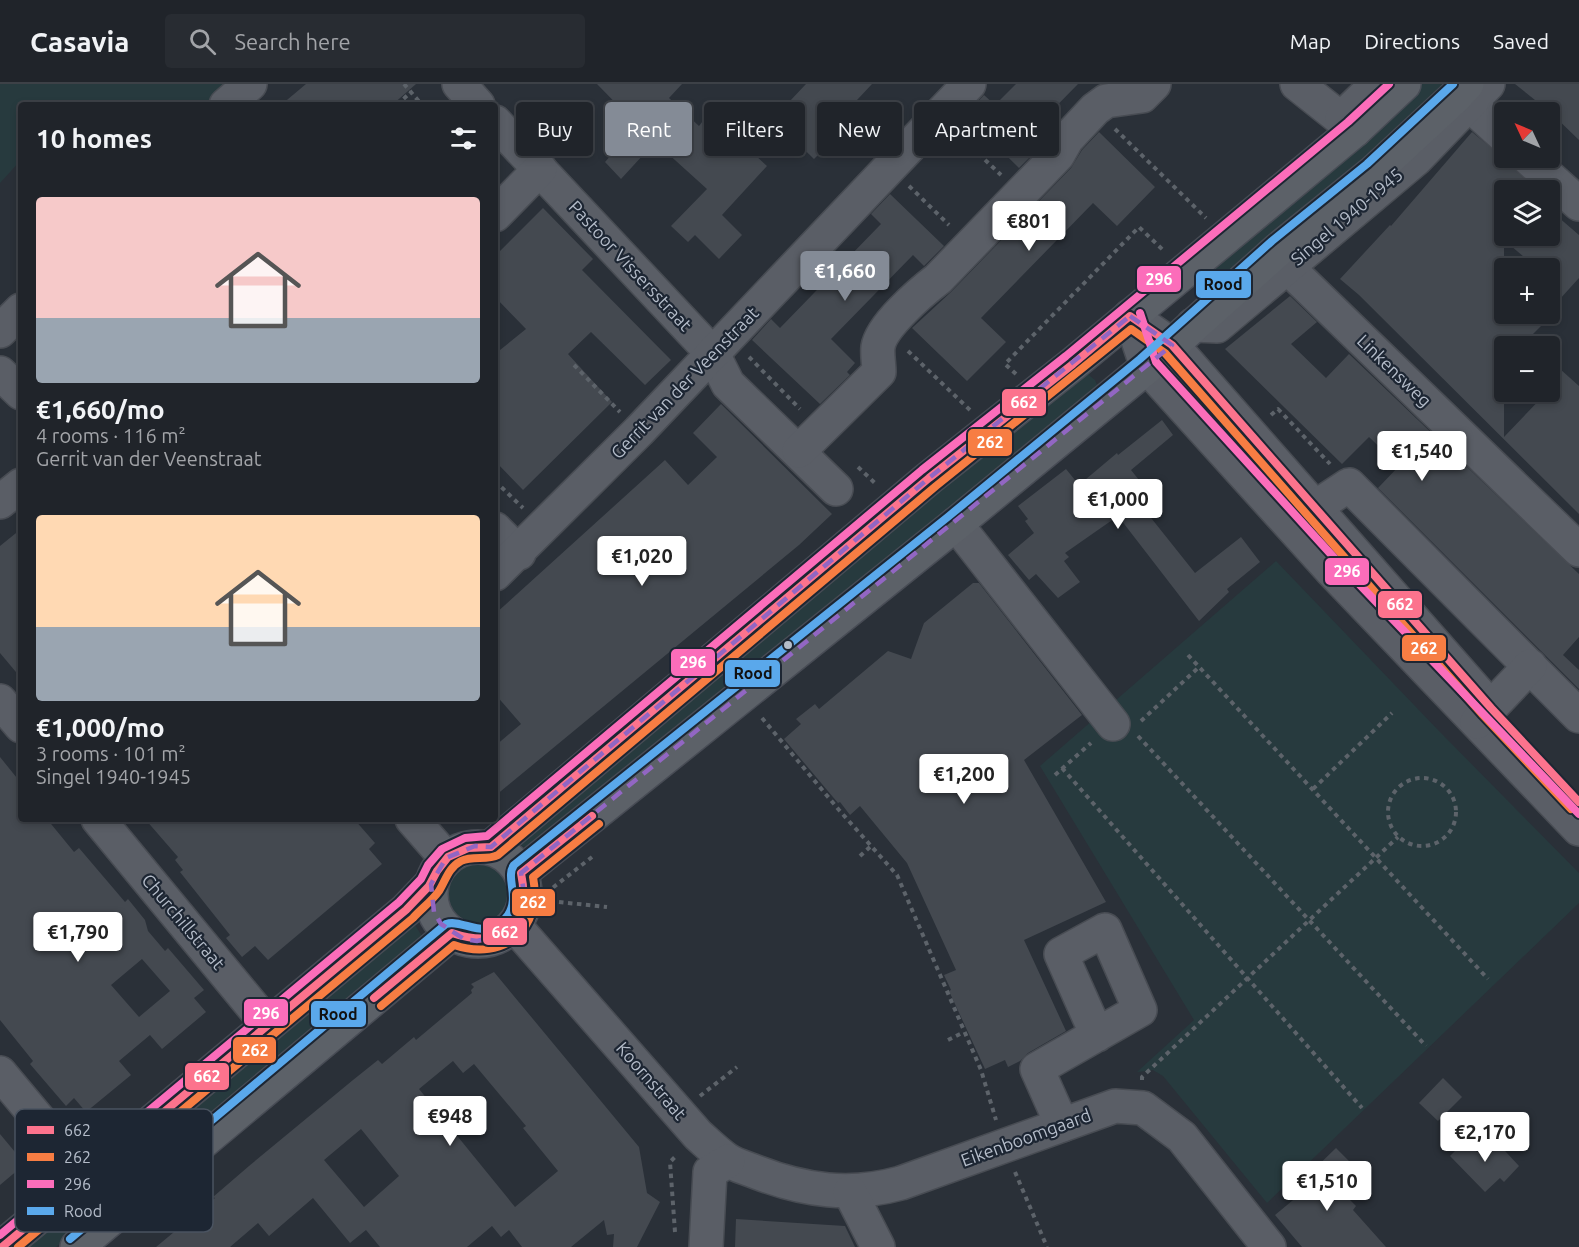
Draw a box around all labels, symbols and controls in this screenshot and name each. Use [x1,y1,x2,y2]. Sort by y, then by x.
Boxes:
search box [165,14,585,68]
icon: search [186,25,219,58]
text: Casavia [30,26,129,57]
text: Search here [234,29,351,54]
text: Map [1290,29,1331,53]
text: Directions [1364,29,1460,53]
text: Saved [1493,29,1549,53]
chip: Buy [516,102,593,156]
chip: Rent [605,102,692,156]
chip: Filters [704,102,805,156]
chip: New [817,102,902,156]
chip: Apartment [914,102,1059,156]
north arrow [1494,102,1560,168]
map controls [1494,102,1560,402]
icon: filters [447,122,480,155]
text: 10 homes [36,124,152,153]
street label: Singel 1940-1945 [1286,164,1406,269]
button: layers [1494,180,1560,246]
street label: Pastoor Vissersstraat [565,196,696,335]
pin: €801 [993,201,1065,252]
text: €801 [1006,209,1052,232]
icon: home [204,236,312,344]
pin: €1,660 [796,251,894,302]
button: + [1494,258,1560,324]
text: €1,660 [814,259,876,282]
line badge: 296 [1136,265,1182,293]
text: 296 [1145,270,1173,288]
line badge: Rood [1195,270,1252,299]
text: Rood [1203,275,1243,293]
street label: Gerrit van der Veenstraat [607,302,762,462]
street label: Linkensweg [1354,330,1436,410]
button: − [1494,336,1560,402]
line badge: 662 [1001,388,1047,417]
text: 662 [1010,393,1038,411]
text: €1,660/mo [36,395,165,424]
text: 4 rooms · 116 m² [36,424,186,447]
line badge: 262 [967,428,1013,457]
pin: €1,540 [1373,431,1471,482]
text: 262 [976,433,1004,451]
text: €1,540 [1391,439,1453,462]
text: Gerrit van der Veenstraat [36,447,262,470]
pin: €1,000 [1069,479,1167,530]
text: €1,000 [1087,487,1149,510]
pin: €1,020 [593,536,691,587]
text: €1,020 [611,544,673,567]
icon: home [204,554,312,662]
line badge: 296 [1324,557,1370,586]
text: 296 [1333,562,1361,580]
line badge: 662 [1377,590,1423,619]
text: 662 [1386,595,1414,613]
line badge: 262 [1401,634,1447,662]
unlabelled marker [782,639,794,651]
text: 262 [1410,639,1438,657]
line badge: 296 [670,648,716,677]
text: 296 [679,653,707,671]
line badge: Rood [724,659,781,688]
text: Rood [733,664,773,682]
text: €1,000/mo [36,713,165,742]
text: 3 rooms · 101 m² [36,742,186,765]
pin: €1,200 [915,754,1013,805]
text: €1,200 [933,762,995,785]
text: Singel 1940-1945 [36,765,191,788]
street label: Churchillstraat [138,870,229,973]
line badge: 262 [511,888,556,917]
text: 262 [519,893,547,911]
pin: €1,790 [29,912,127,963]
line badge: 662 [482,917,528,946]
text: €1,790 [47,920,109,943]
text: 662 [491,923,519,941]
line badge: 296 [243,998,289,1027]
line badge: Rood [310,1000,367,1028]
text: 296 [252,1004,280,1022]
text: Rood [318,1005,358,1023]
line badge: 262 [232,1036,277,1064]
street label: Koornstraat [613,1037,691,1123]
text: 262 [241,1041,269,1059]
line badge: 662 [184,1062,230,1091]
text: 662 [193,1067,221,1085]
pin: €948 [414,1096,486,1147]
text: €948 [427,1104,473,1127]
street label: Eikenboomgaard [958,1104,1093,1170]
legend [15,1109,213,1232]
pin: €2,170 [1436,1112,1534,1163]
text: €2,170 [1454,1120,1516,1143]
text: 662 [64,1121,91,1139]
text: 262 [64,1148,91,1166]
pin: €1,510 [1278,1161,1376,1212]
text: €1,510 [1296,1169,1358,1192]
text: 296 [64,1175,91,1193]
text: Rood [64,1202,102,1220]

